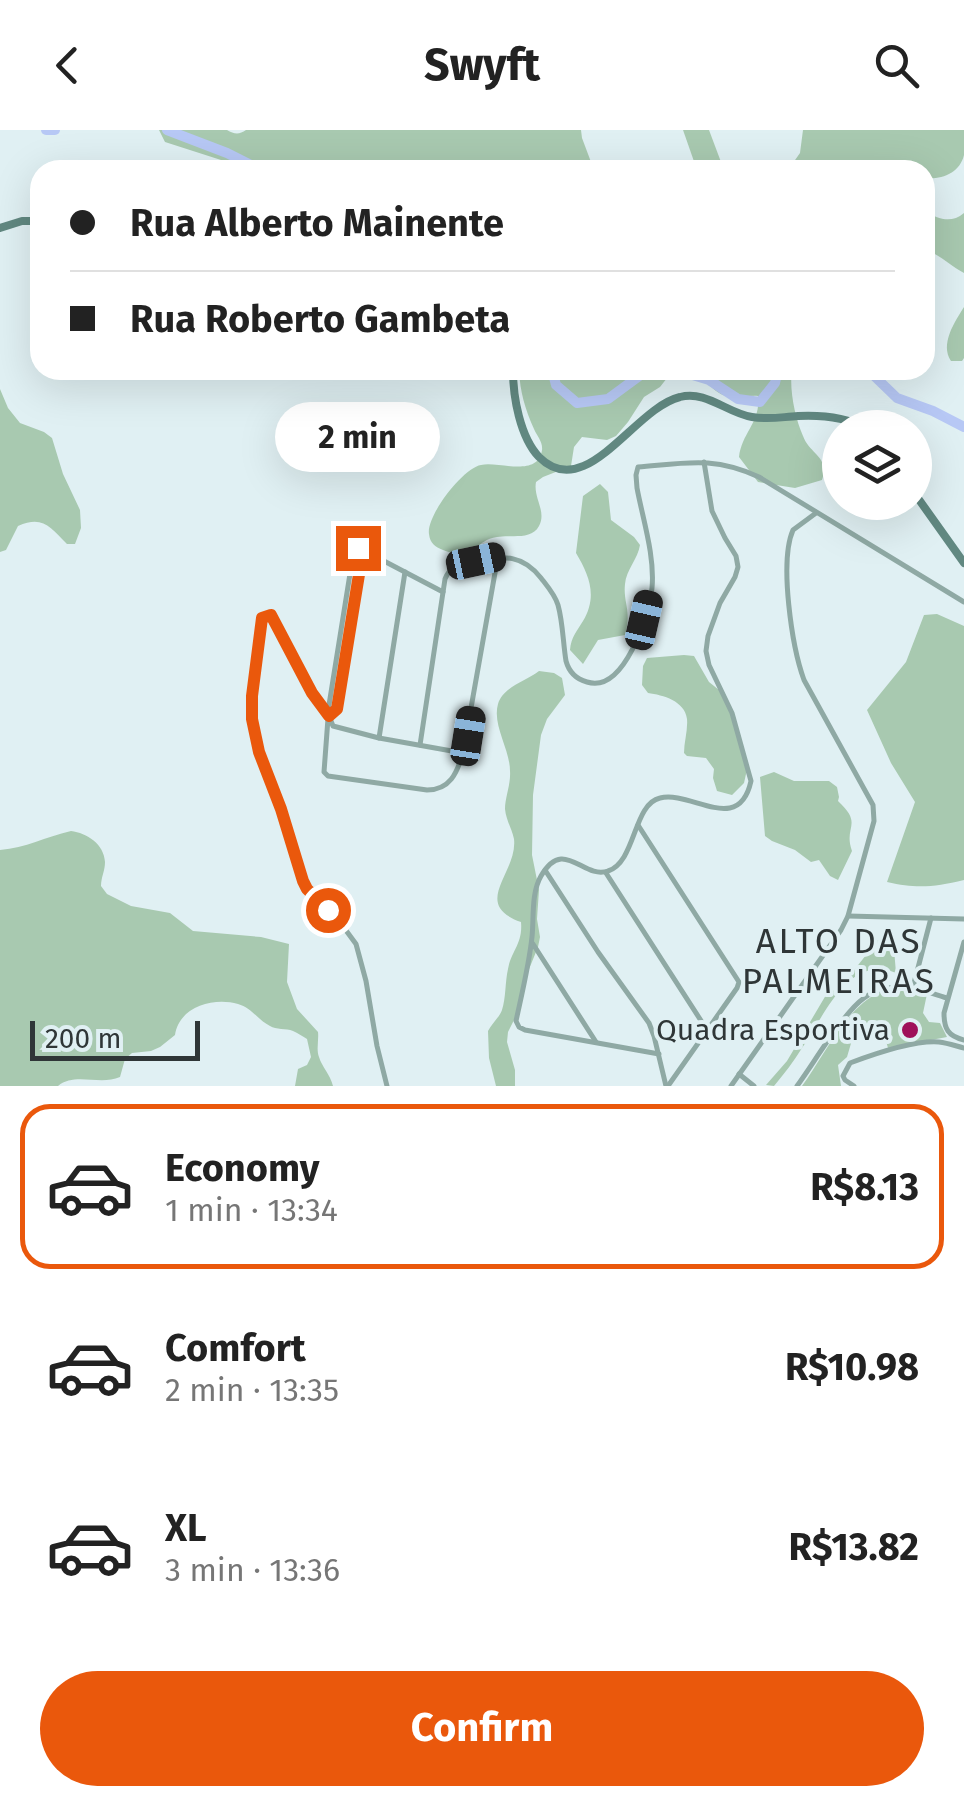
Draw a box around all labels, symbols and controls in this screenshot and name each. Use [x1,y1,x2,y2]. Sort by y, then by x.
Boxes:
icon: back [40,38,95,93]
text: Swyft [424,38,540,92]
icon: search [869,38,924,93]
text: Rua Alberto Mainente [130,200,504,246]
text: Rua Roberto Gambeta [130,296,510,342]
callout: 2 min [276,403,440,473]
map controls [822,410,932,520]
button: layers [822,410,932,520]
text: 2 min [318,418,397,456]
route end [336,526,381,571]
car [444,540,508,582]
car [623,587,665,653]
car [448,704,488,768]
route start [306,888,351,933]
district label: ALTO DAS PALMEIRAS [742,920,936,1002]
place label: Quadra Esportiva [656,1012,890,1048]
scale bar [30,1016,200,1060]
marker: Quadra Esportiva [899,1019,921,1041]
text: 200 m [45,1022,122,1055]
icon: car [45,1142,135,1232]
text: Economy [165,1145,320,1191]
text: R$8.13 [810,1164,919,1210]
text: 1 min · 13:34 [165,1191,338,1229]
icon: car [45,1322,135,1412]
text: Comfort [165,1325,306,1371]
text: R$10.98 [785,1344,919,1390]
text: 2 min · 13:35 [165,1371,339,1409]
icon: car [45,1502,135,1592]
text: XL [165,1505,207,1551]
text: R$13.82 [789,1524,919,1570]
text: 3 min · 13:36 [165,1551,340,1589]
button: Confirm [40,1671,924,1786]

